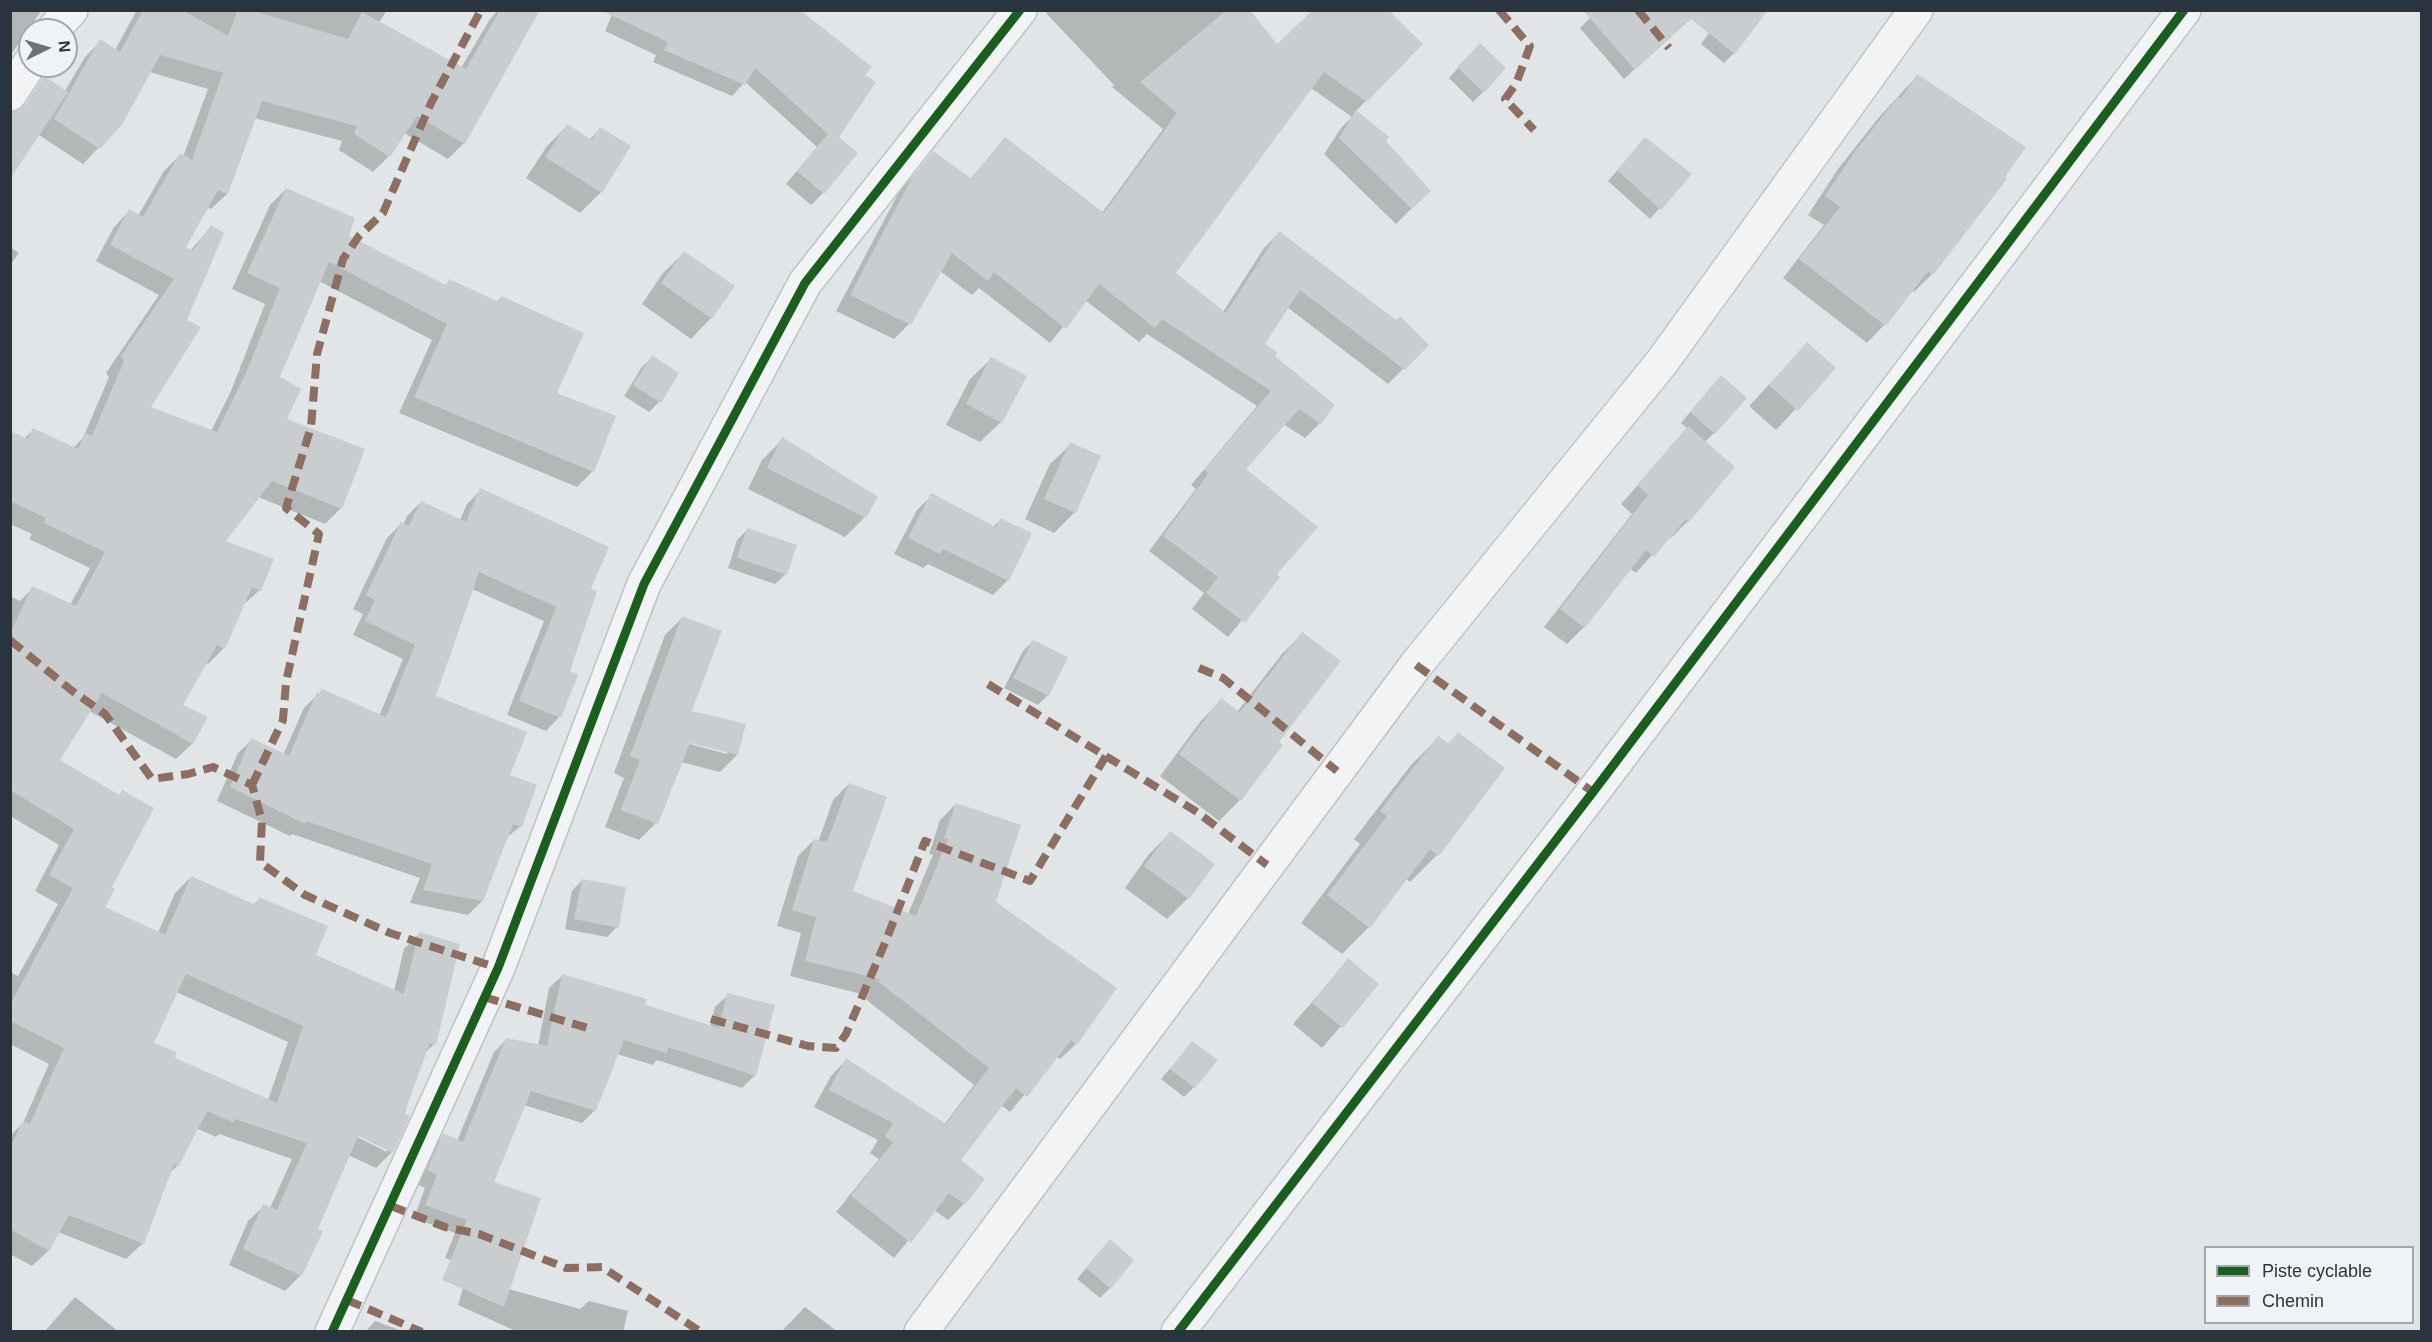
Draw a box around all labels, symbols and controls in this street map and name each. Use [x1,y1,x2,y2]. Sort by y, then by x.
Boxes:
north arrow [18,18,78,78]
text: N [55,40,73,53]
legend [2204,1246,2414,1324]
text: Piste cyclable [2262,1261,2372,1281]
text: Chemin [2262,1291,2324,1311]

